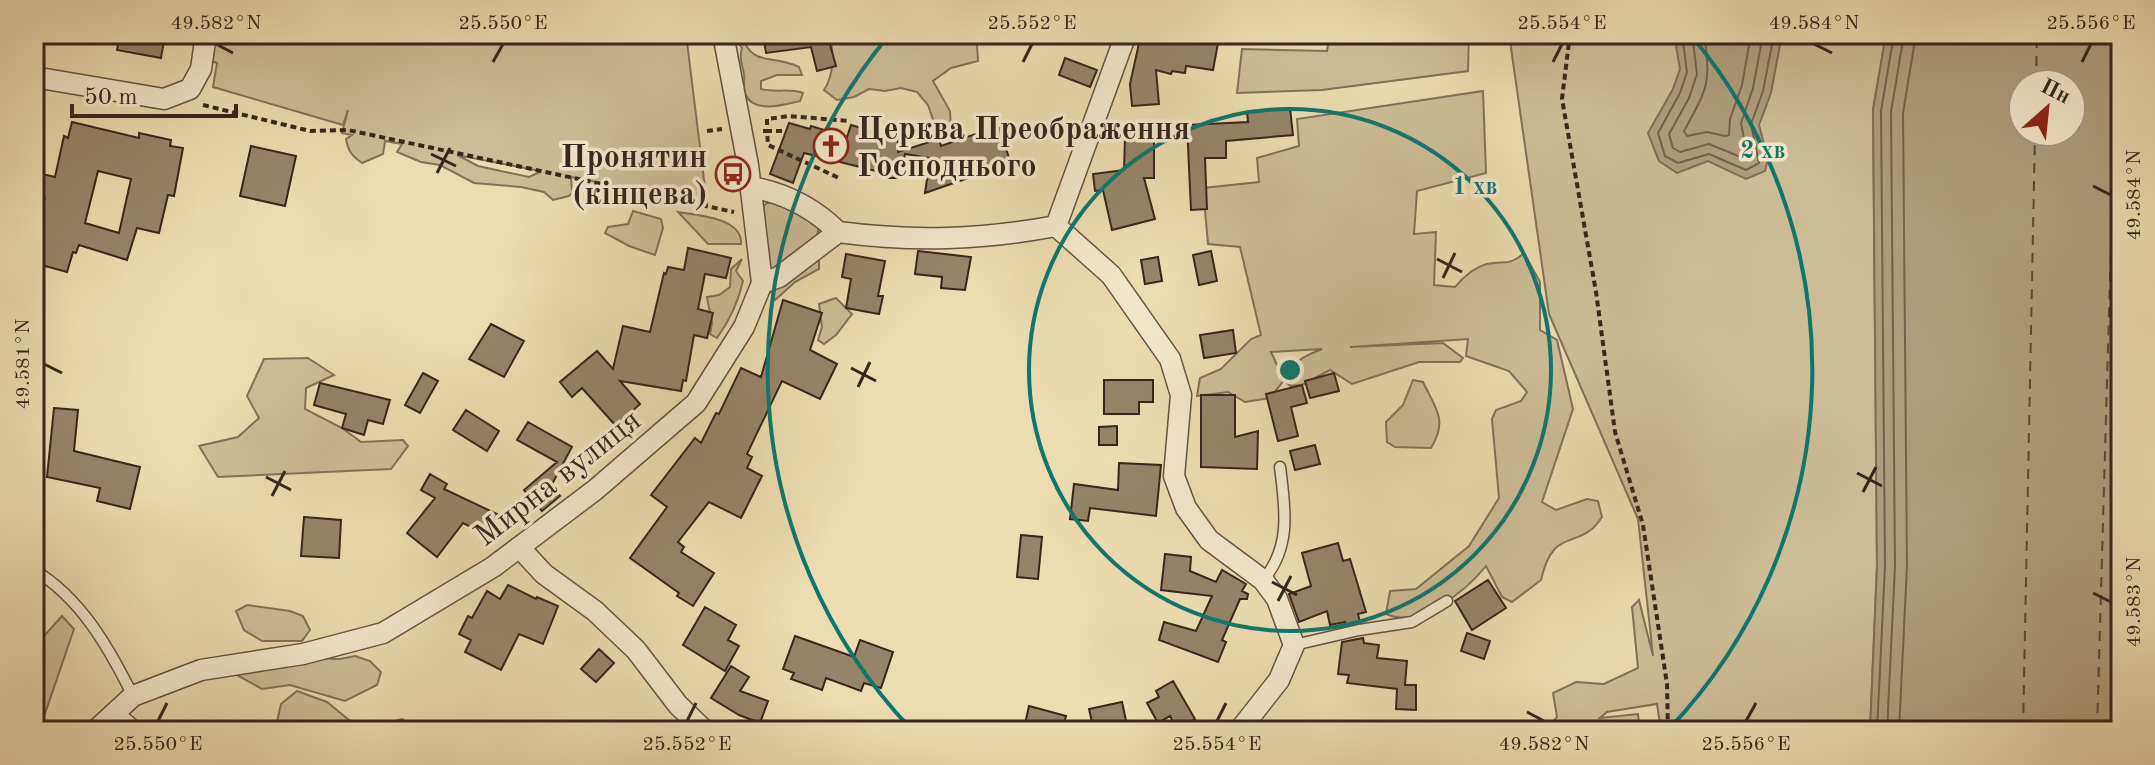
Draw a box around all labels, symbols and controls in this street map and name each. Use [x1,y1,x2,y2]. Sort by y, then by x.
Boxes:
text: 49.582°N [171,14,261,34]
text: 25.550°E [459,14,548,34]
text: 25.552°E [988,14,1077,34]
text: 25.554°E [1518,14,1607,34]
text: 49.584°N [1769,14,1859,34]
text: 25.556°E [2047,14,2136,34]
scale bar [72,68,236,118]
north arrow [2007,68,2087,148]
text: Пн [2037,75,2074,109]
text: 50 m [84,86,138,110]
place label: Церква Преображення Господнього [857,115,1190,184]
church icon: Церква Преображення Господнього [812,127,850,165]
text: 2 хв [1740,140,1786,164]
place label: Пронятин (кінцева) [560,143,707,212]
text: 49.584°N [2125,150,2145,240]
bus stop icon: Пронятин (кінцева) [714,155,752,193]
text: 1 хв [1452,176,1498,200]
text: 49.581°N [14,319,34,409]
centre of rings [1276,356,1304,384]
street label: Мирна вулиця [470,405,648,554]
text: 49.583°N [2125,557,2145,647]
text: 25.550°E [114,735,203,755]
text: 25.552°E [643,735,732,755]
text: 25.554°E [1173,735,1262,755]
text: 49.582°N [1499,735,1589,755]
text: 25.556°E [1702,735,1791,755]

